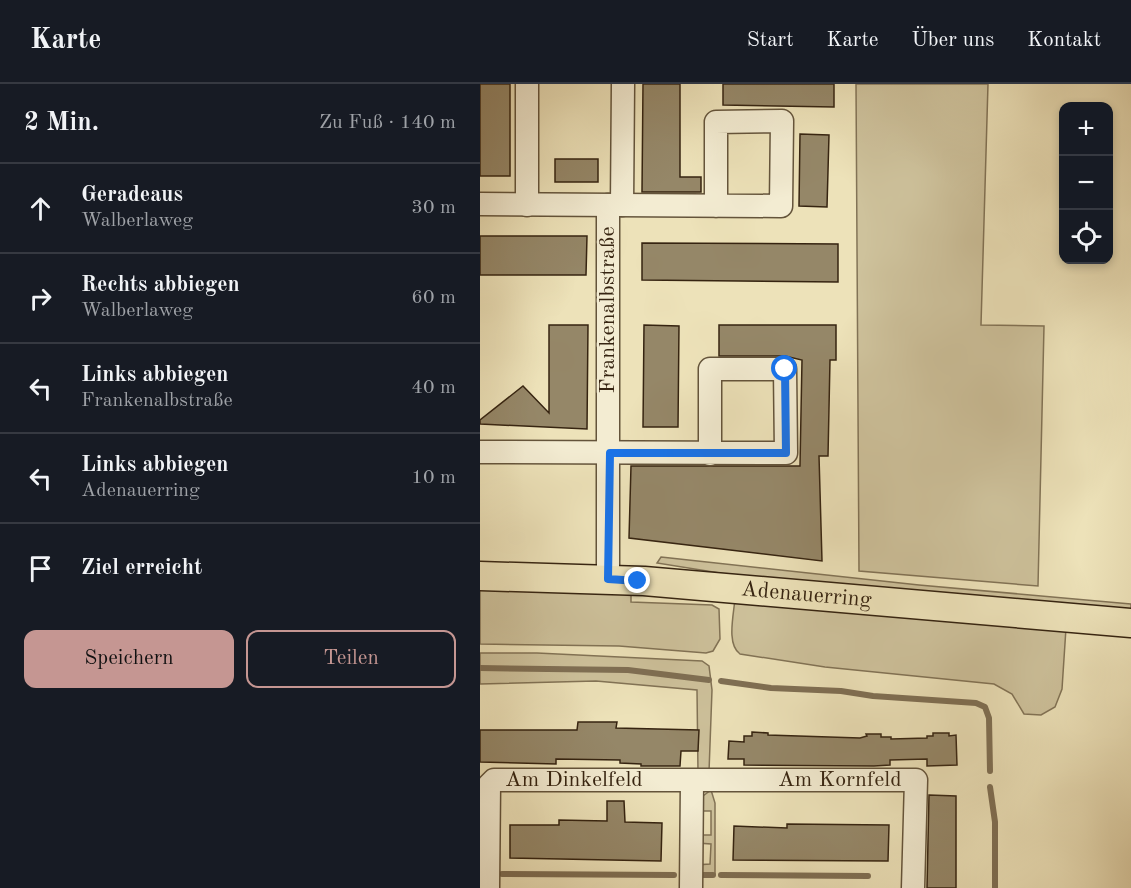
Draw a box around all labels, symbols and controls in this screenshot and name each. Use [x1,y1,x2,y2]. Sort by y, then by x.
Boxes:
text: Karte [30,27,101,55]
text: Start [747,30,794,51]
text: Karte [827,30,878,51]
text: Über uns [911,30,994,51]
text: Kontakt [1027,30,1101,51]
map controls [1059,102,1113,264]
button: + [1059,102,1113,156]
text: 2 Min. [24,110,99,136]
text: Zu Fuß · 140 m [319,113,456,133]
button: − [1059,156,1113,210]
text: Geradeaus [81,184,183,206]
icon: ahead [24,192,57,225]
text: 30 m [411,198,456,218]
button: locate [1059,210,1113,264]
text: Walberlaweg [81,211,193,231]
street label: Frankenalbstraße [597,227,619,393]
text: Rechts abbiegen [81,274,240,296]
icon: right [24,282,57,315]
text: 60 m [411,288,456,308]
text: Walberlaweg [81,301,193,321]
route start [771,355,797,381]
text: Links abbiegen [81,364,229,386]
icon: left [24,372,57,405]
text: 40 m [411,378,456,398]
text: Frankenalbstraße [81,391,233,411]
text: Links abbiegen [81,454,229,476]
icon: left [24,462,57,495]
text: 10 m [411,468,456,488]
text: Adenauerring [81,481,200,501]
icon: arrive [24,552,57,585]
text: Ziel erreicht [81,557,202,579]
route end [624,567,650,593]
street label: Adenauerring [740,578,873,612]
button: Speichern [24,630,234,688]
button: Teilen [246,630,456,688]
street label: Am Dinkelfeld [505,769,643,791]
street label: Am Kornfeld [778,769,902,791]

